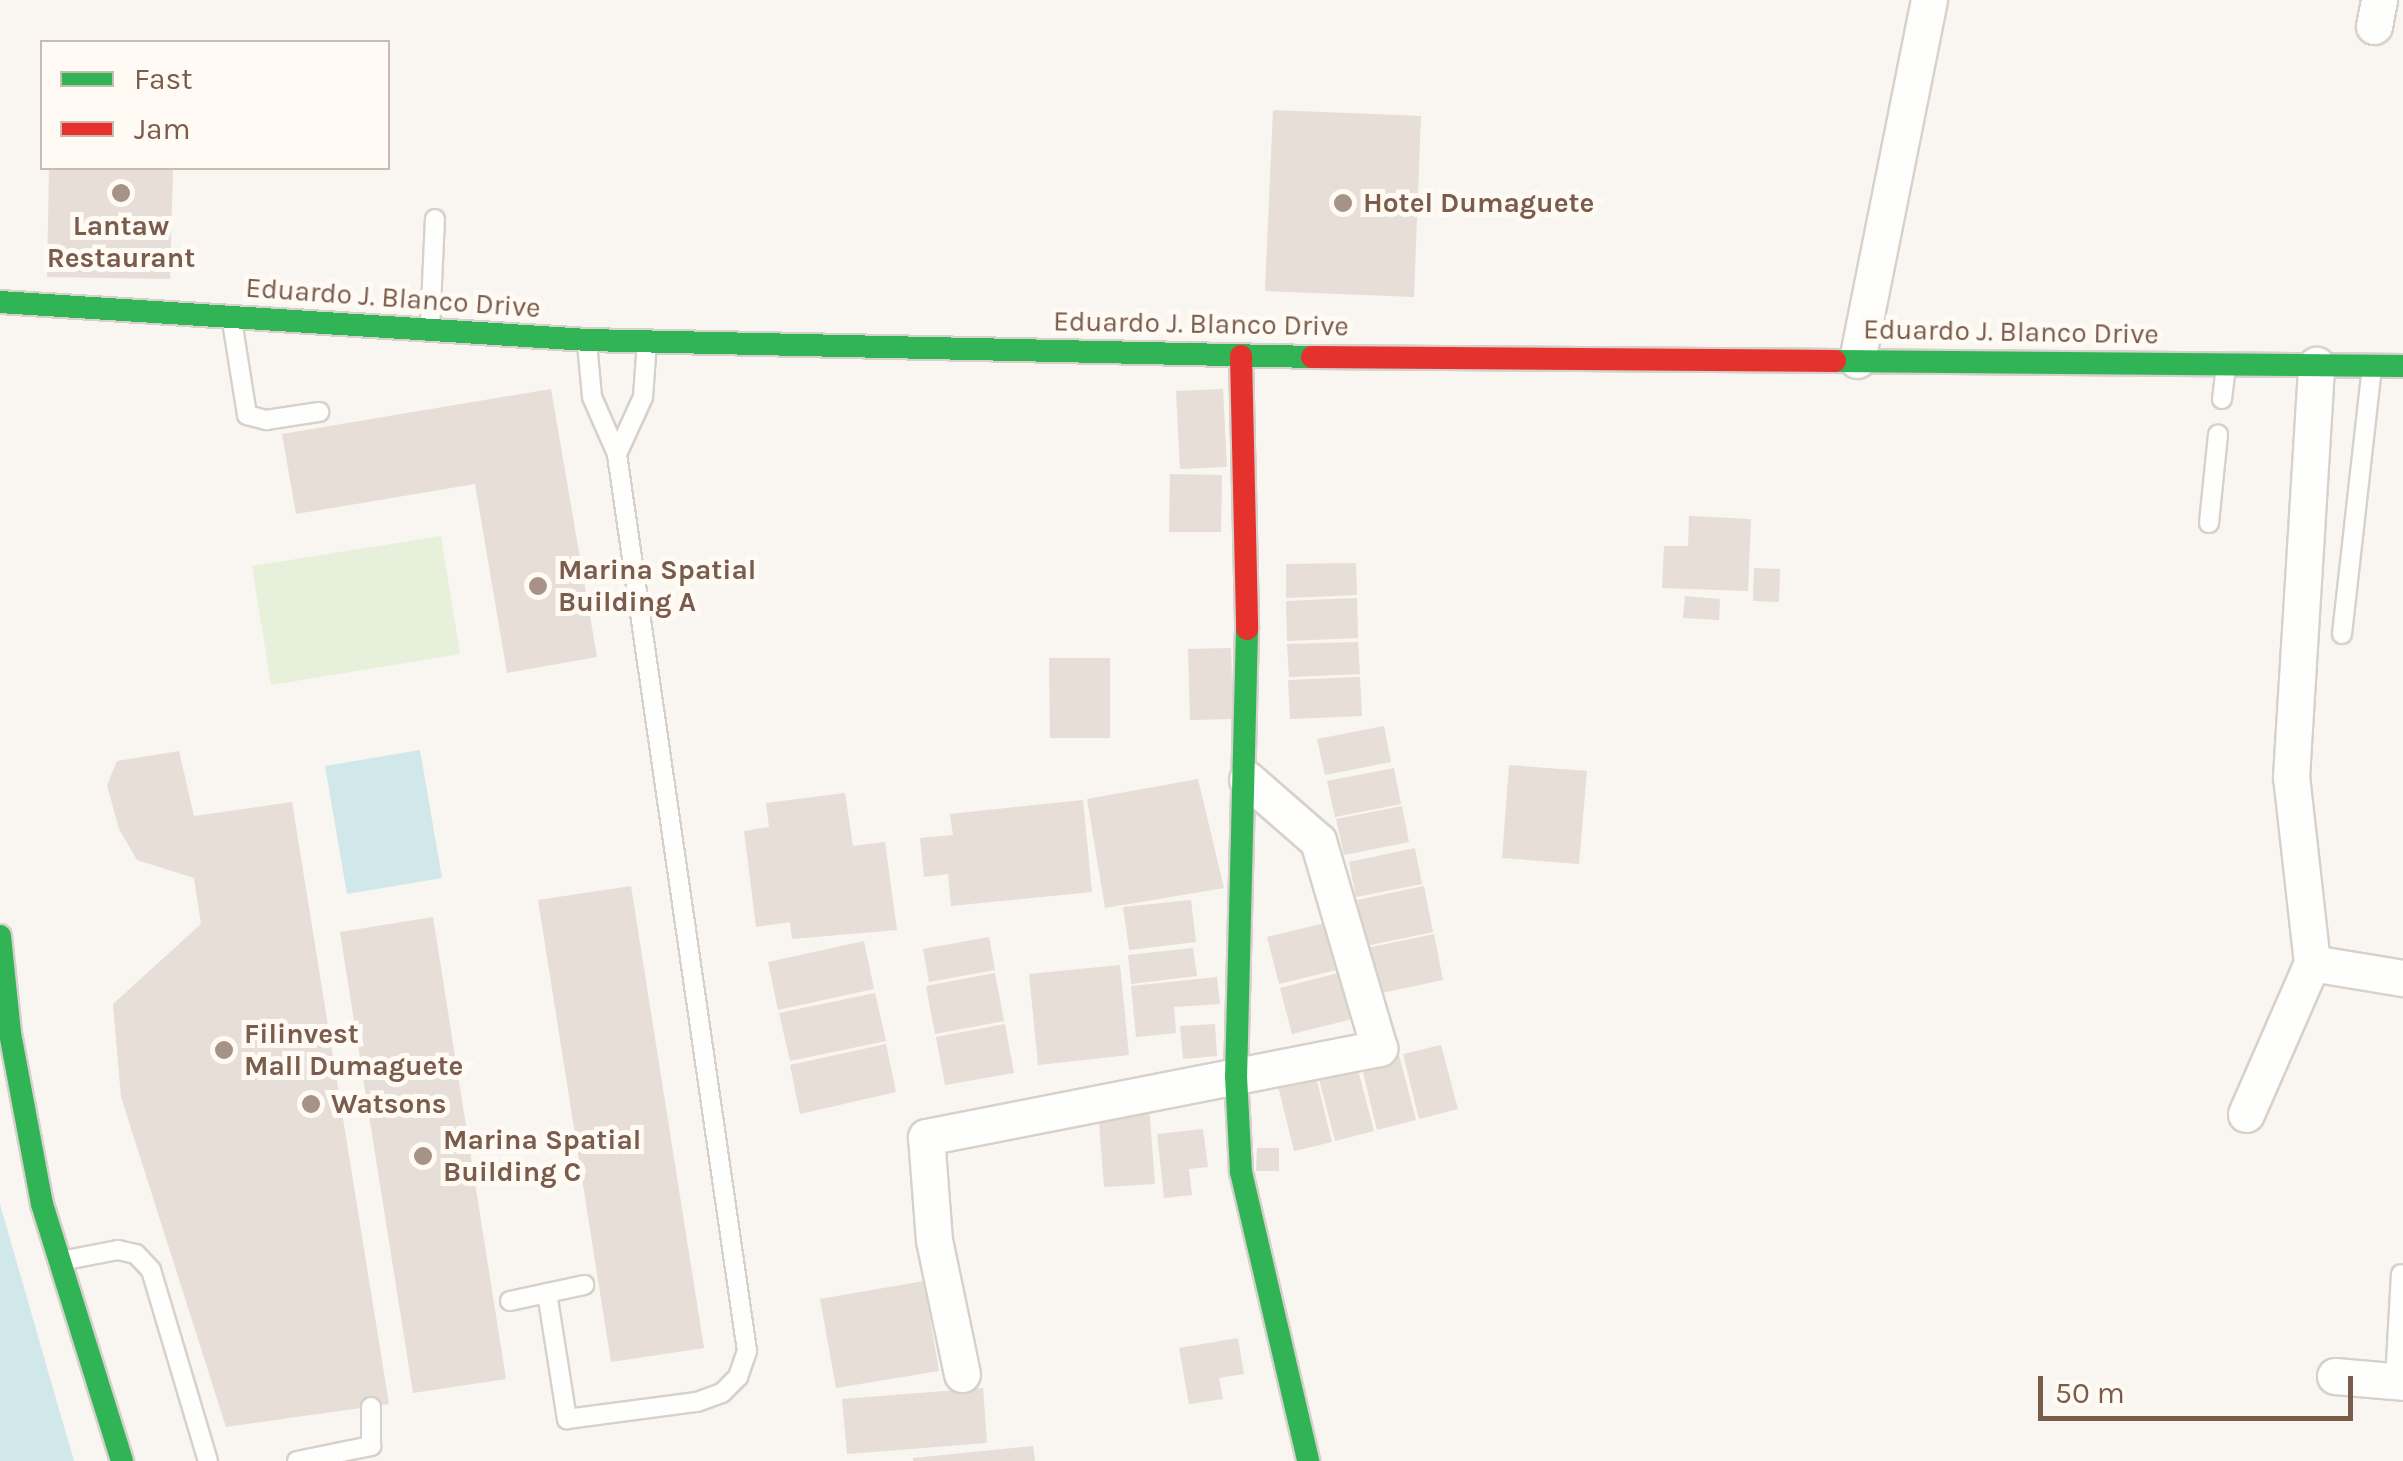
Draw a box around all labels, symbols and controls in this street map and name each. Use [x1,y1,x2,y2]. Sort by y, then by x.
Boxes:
legend [40,40,390,170]
text: Fast [134,61,193,97]
text: Jam [134,111,191,147]
marker: Lantaw Restaurant [110,182,132,204]
place label: Hotel Dumaguete [1363,186,1594,220]
marker: Hotel Dumaguete [1332,192,1354,214]
place label: Lantaw Restaurant [47,209,195,275]
street label: Eduardo J. Blanco Drive [244,271,542,325]
street label: Eduardo J. Blanco Drive [1053,305,1349,343]
street label: Eduardo J. Blanco Drive [1863,313,2159,351]
place label: Marina Spatial Building A [558,553,756,619]
marker: Marina Spatial Building A [527,575,549,597]
place label: Filinvest Mall Dumaguete [244,1017,463,1083]
marker: Filinvest Mall Dumaguete [213,1039,235,1061]
place label: Watsons [331,1087,447,1121]
marker: Watsons [300,1093,322,1115]
place label: Marina Spatial Building C [443,1123,641,1189]
marker: Marina Spatial Building C [412,1145,434,1167]
scale bar [2043,1356,2358,1418]
text: 50 m [2055,1375,2125,1411]

